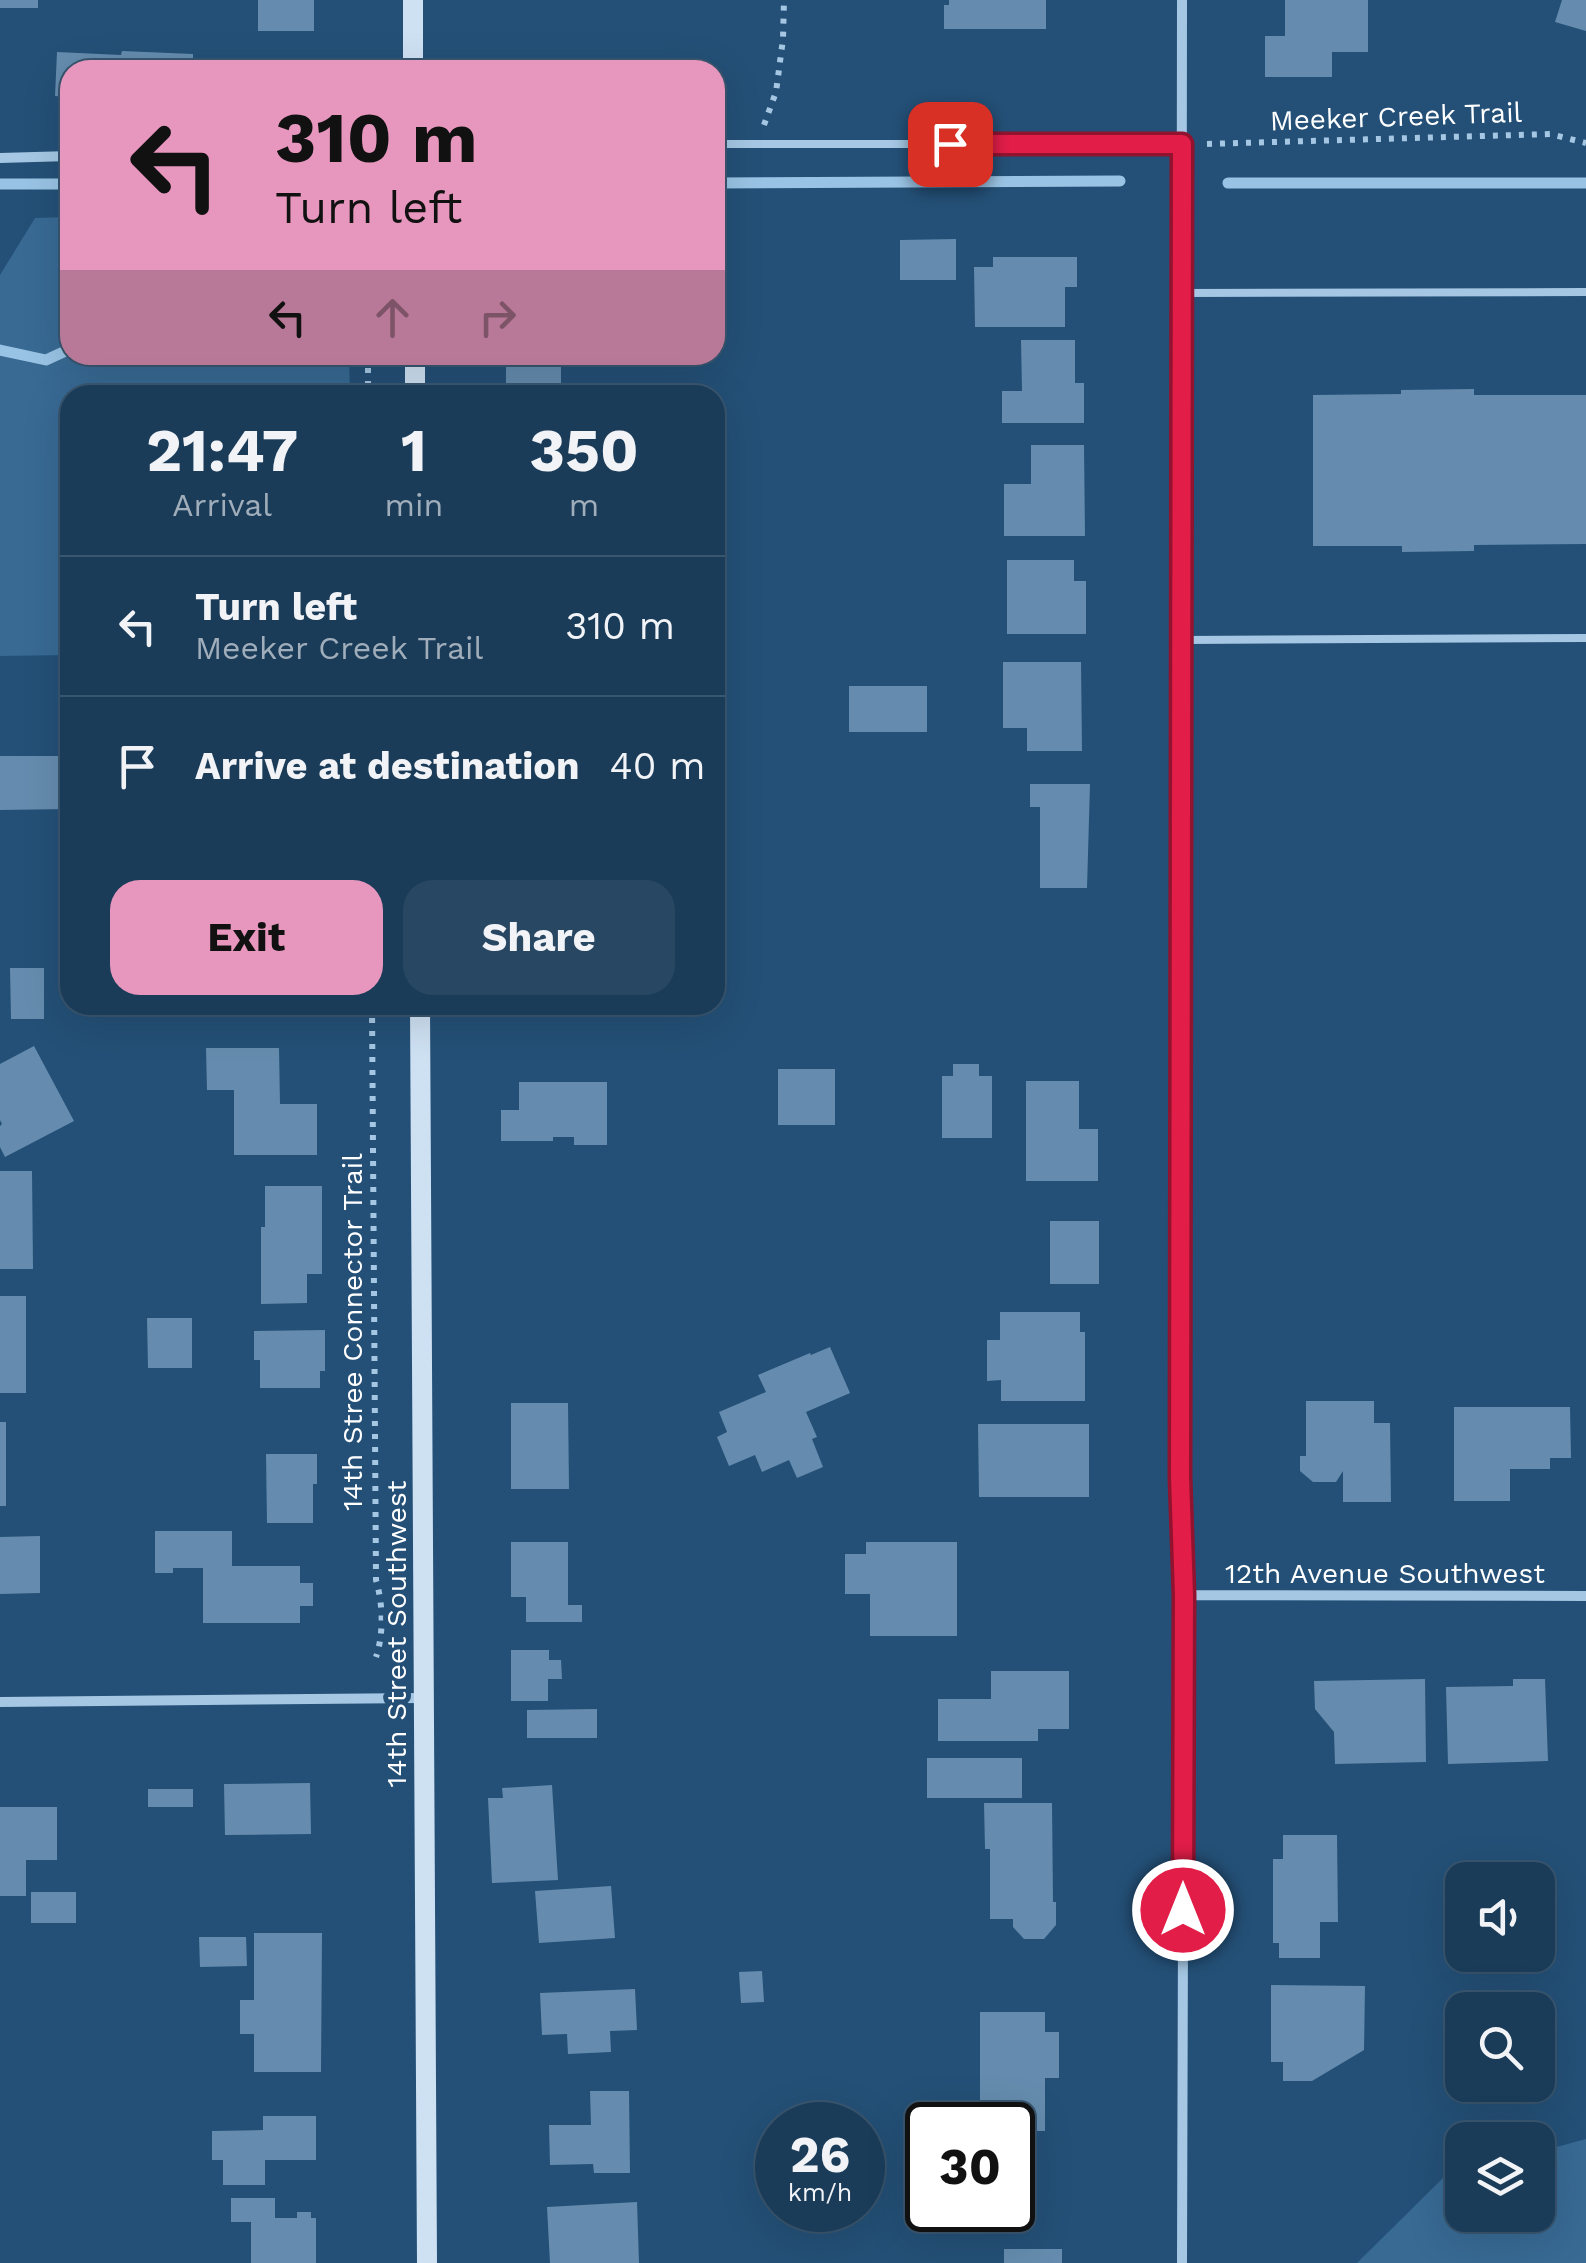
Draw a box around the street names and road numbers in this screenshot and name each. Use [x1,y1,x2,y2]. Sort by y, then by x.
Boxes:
street label: Meeker Creek Trail [1269,96,1523,137]
street label: 14th Stree Connector Trail [336,1153,369,1511]
street label: 14th Street Southwest [380,1480,413,1787]
street label: 12th Avenue Southwest [1225,1557,1545,1590]

